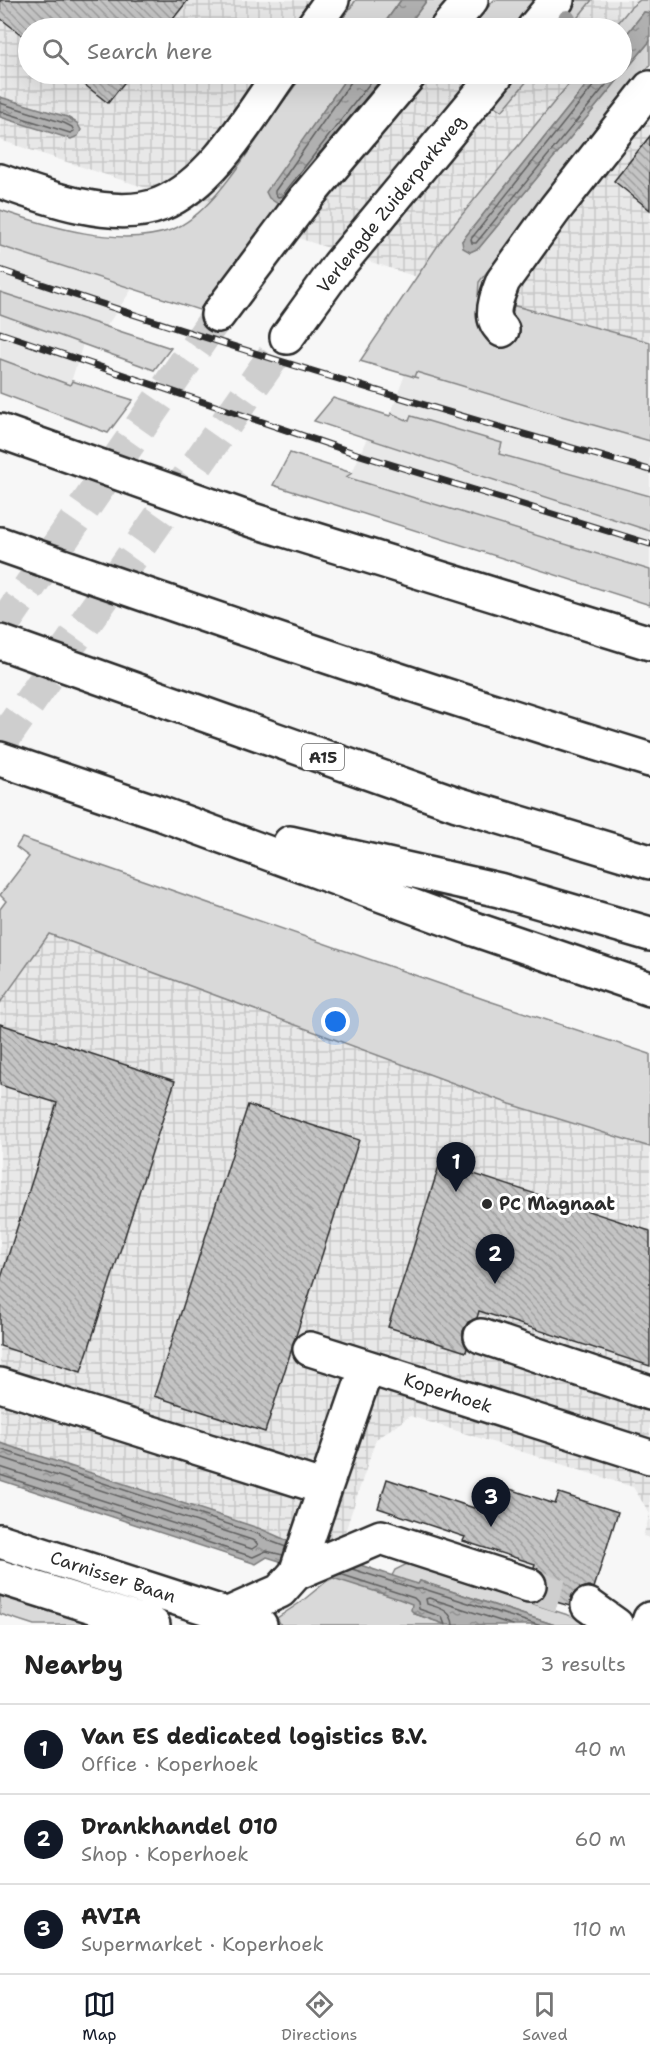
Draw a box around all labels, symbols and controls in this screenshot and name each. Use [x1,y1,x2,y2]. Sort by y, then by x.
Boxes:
search box [18,18,632,84]
icon: search [39,35,72,68]
text: Search here [87,37,213,66]
street label: Verlengde Zuiderparkweg [311,110,471,298]
road number: A15 [302,744,344,770]
your location [321,1007,350,1036]
pin: 1 [436,1142,476,1192]
place label: PC Magnaat [499,1192,615,1216]
marker: PC Magnaat [480,1197,494,1211]
pin: 2 [476,1234,514,1284]
street label: Koperhoek [401,1367,495,1419]
pin: 3 [472,1478,510,1527]
street label: Carnisser Baan [47,1545,179,1609]
text: Nearby [24,1647,123,1682]
text: 3 results [540,1651,626,1677]
text: Van ES dedicated logistics B.V. [81,1722,428,1751]
text: 1 [39,1736,48,1762]
text: 40 m [574,1736,626,1762]
text: Office · Koperhoek [81,1751,258,1777]
text: Drankhandel 010 [81,1812,278,1841]
text: 2 [37,1826,51,1852]
text: 60 m [574,1826,626,1852]
text: Shop · Koperhoek [81,1841,249,1867]
text: AVIA [81,1902,141,1931]
text: 3 [37,1916,51,1942]
text: 110 m [572,1916,626,1942]
text: Supermarket · Koperhoek [81,1931,324,1957]
tab: Map [82,1988,117,2045]
tab: Directions [281,1988,358,2045]
tab: Saved [522,1988,568,2045]

